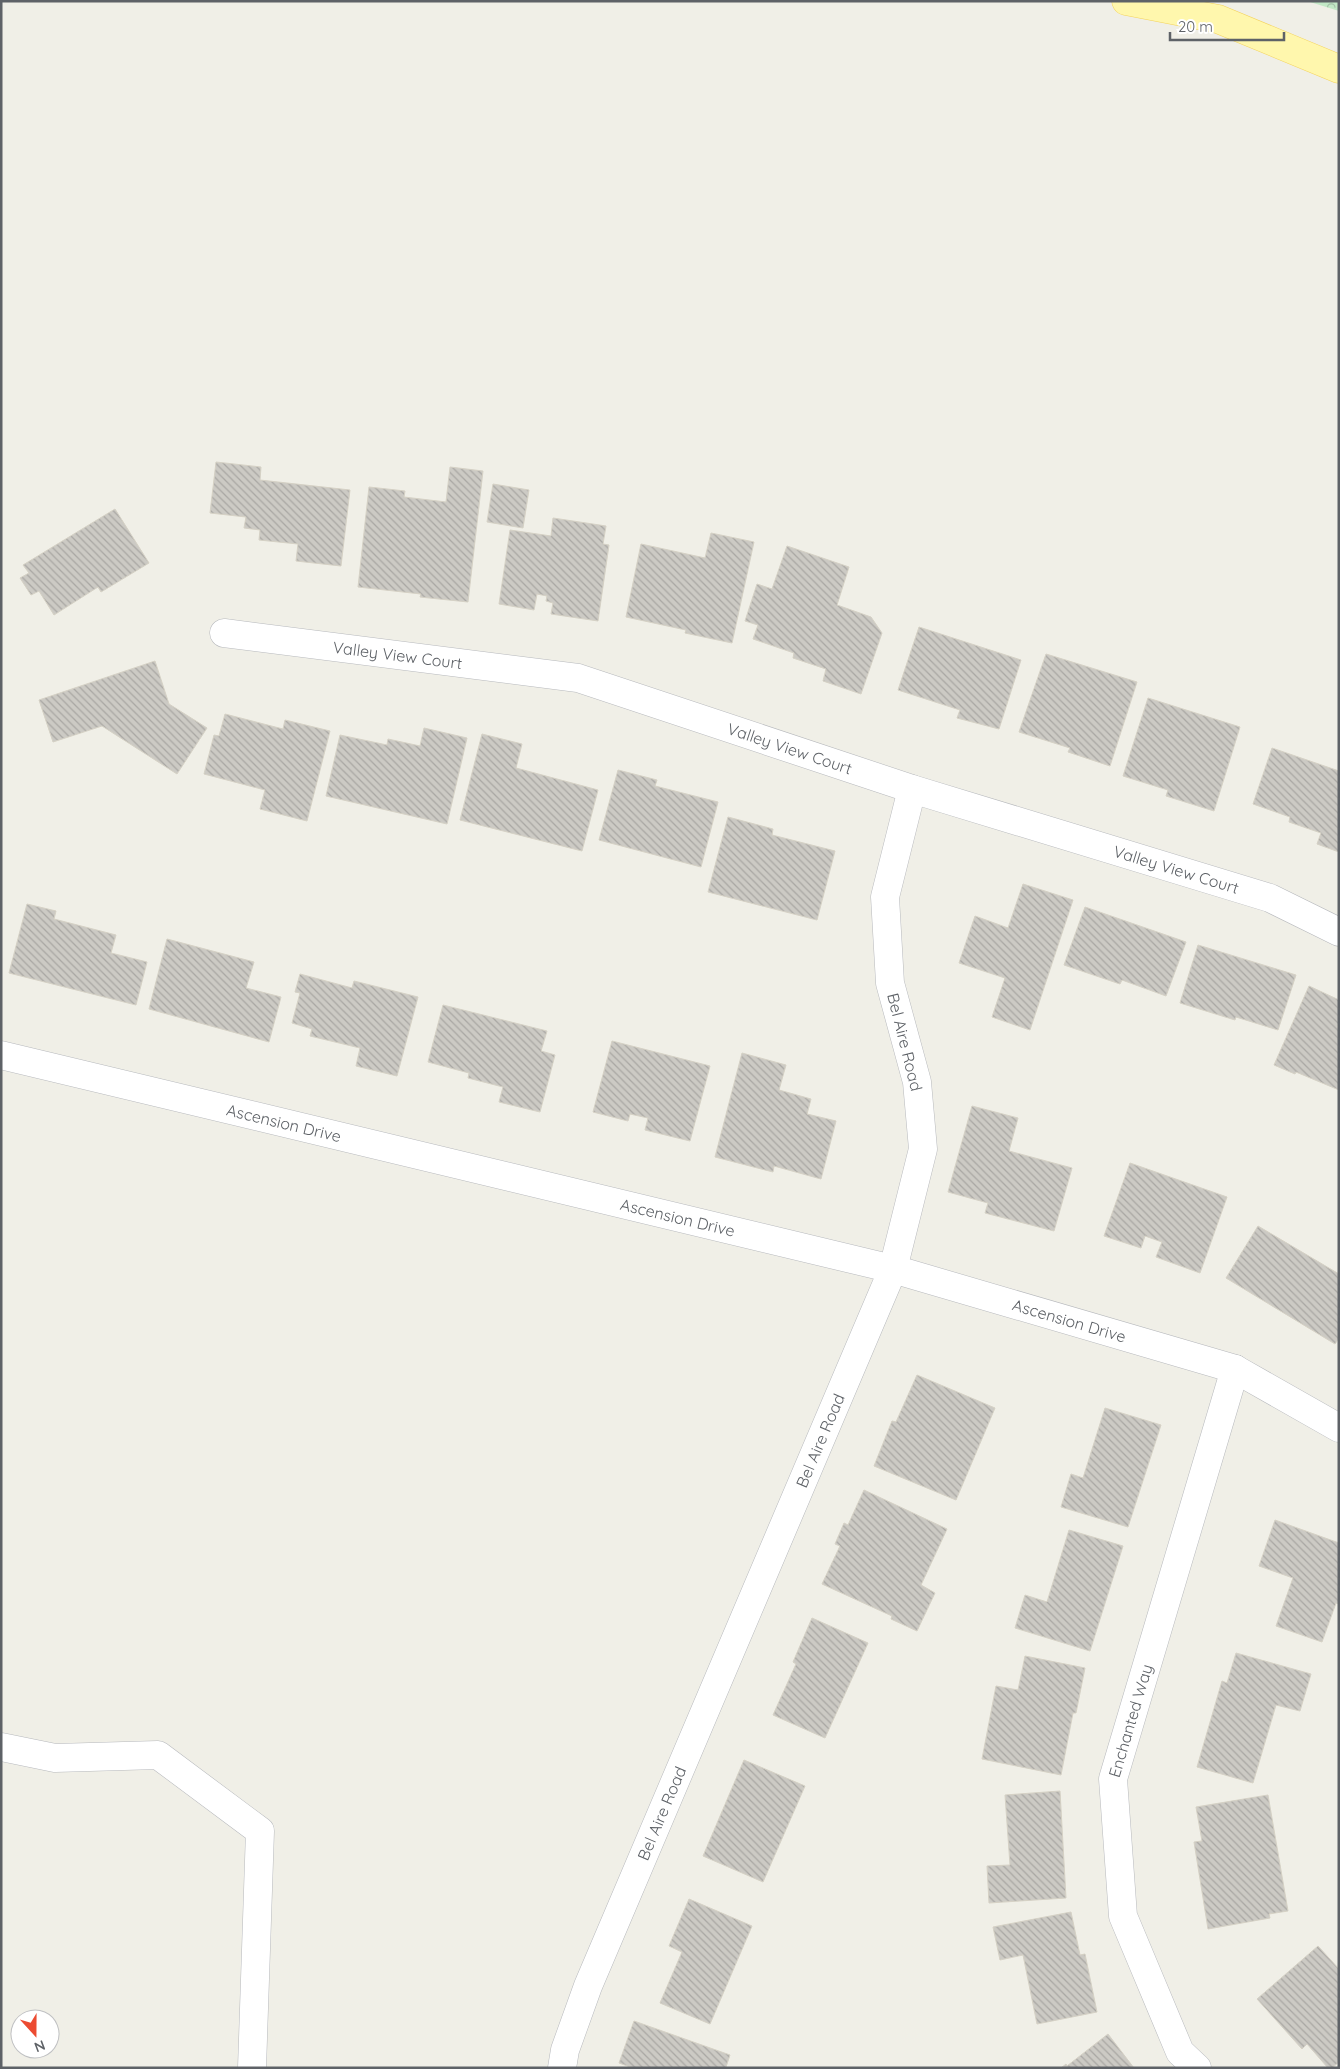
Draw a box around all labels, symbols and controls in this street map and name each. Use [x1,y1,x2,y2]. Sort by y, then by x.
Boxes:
scale bar [1170,10,1284,42]
text: 20 m [1178,17,1213,36]
street label: Valley View Court [332,637,463,673]
street label: Valley View Court [725,718,855,778]
street label: Valley View Court [1111,841,1241,898]
street label: Bel Aire Road [883,991,927,1093]
street label: Ascension Drive [225,1099,343,1146]
street label: Ascension Drive [618,1194,737,1241]
street label: Ascension Drive [1010,1294,1128,1347]
street label: Bel Aire Road [791,1391,849,1491]
street label: Enchanted Way [1104,1662,1157,1780]
street label: Bel Aire Road [633,1763,690,1863]
north arrow [10,2009,60,2059]
text: N [32,2036,48,2056]

